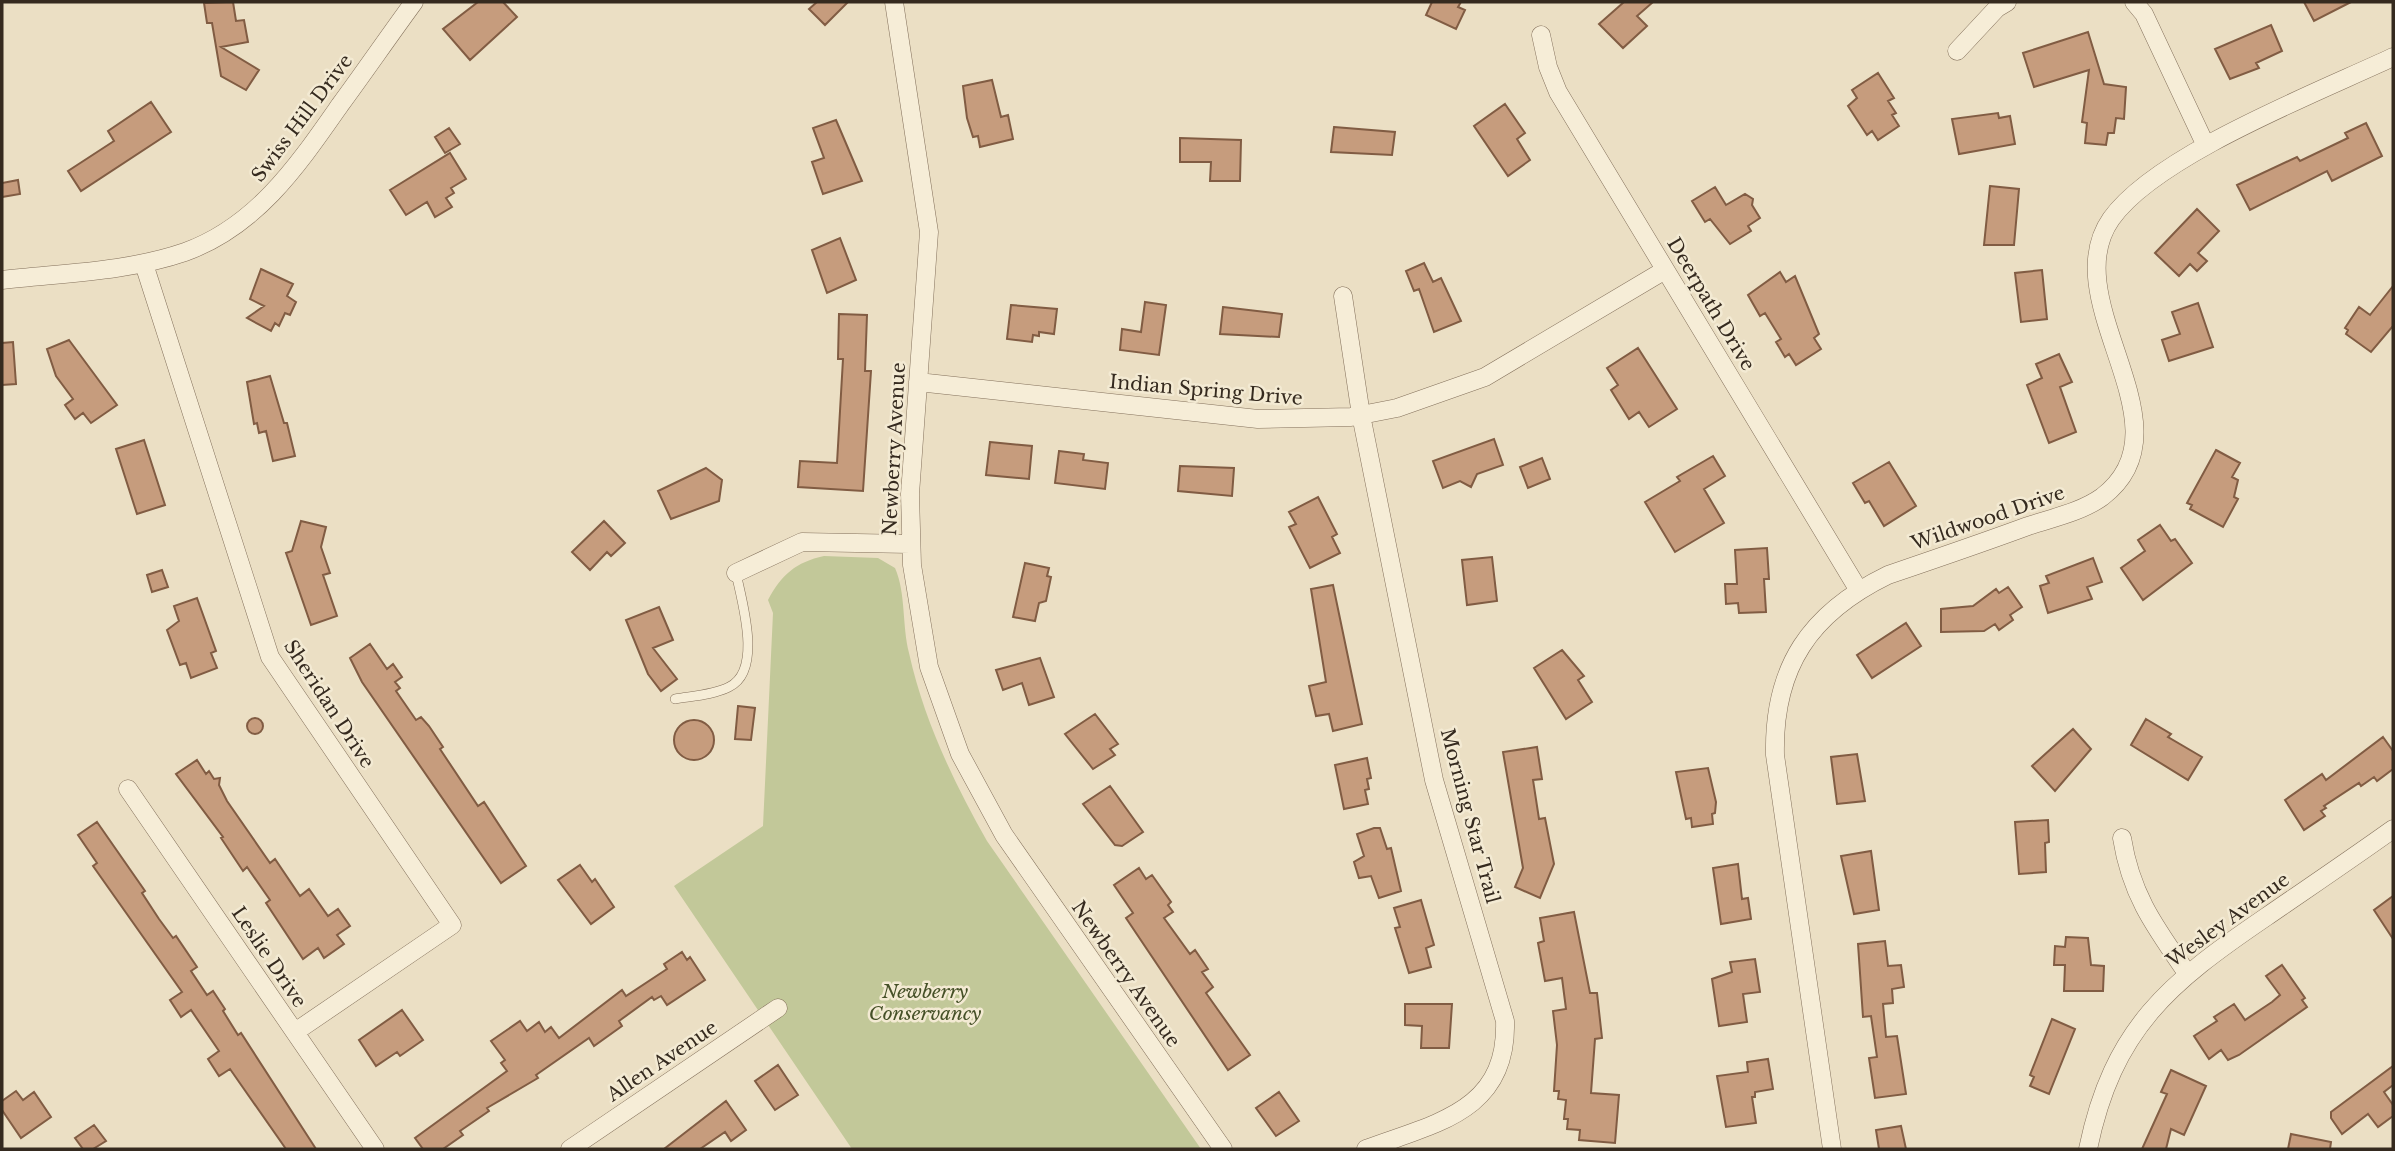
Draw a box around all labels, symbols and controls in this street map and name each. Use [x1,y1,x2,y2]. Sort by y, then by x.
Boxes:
street label: Swiss Hill Drive [247,50,357,186]
street label: Deerpath Drive [1662,233,1760,375]
street label: Newberry Avenue [878,362,910,536]
street label: Indian Spring Drive [1108,370,1304,410]
street label: Wildwood Drive [1907,481,2068,555]
street label: Sheridan Drive [279,636,379,772]
street label: Morning Star Trail [1436,726,1504,906]
street label: Wesley Avenue [2161,868,2294,973]
street label: Newberry Avenue [1067,896,1185,1052]
street label: Leslie Drive [227,902,311,1012]
park label: Newberry Conservancy [869,980,981,1025]
street label: Allen Avenue [602,1016,722,1107]

